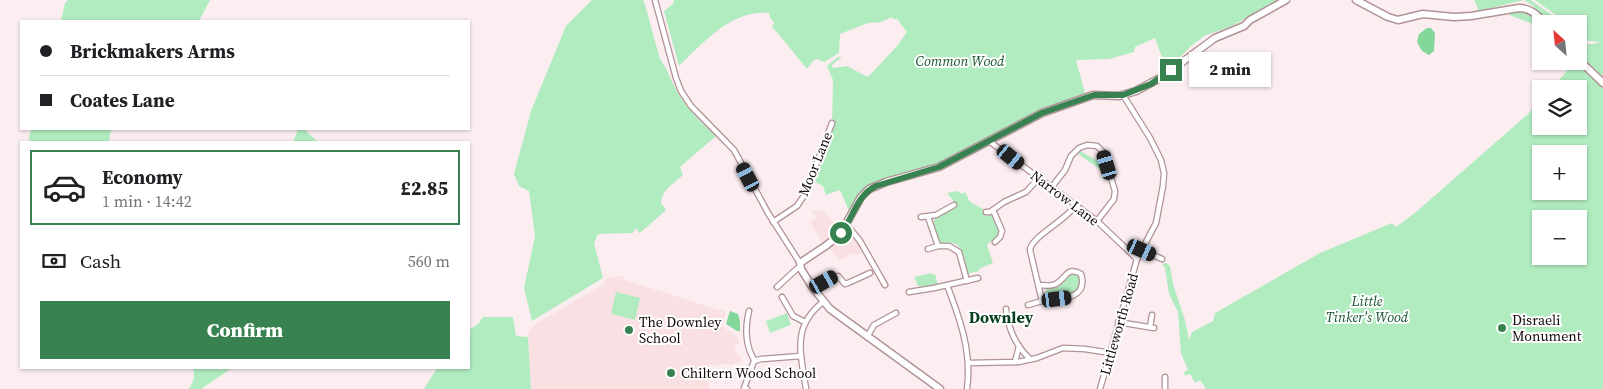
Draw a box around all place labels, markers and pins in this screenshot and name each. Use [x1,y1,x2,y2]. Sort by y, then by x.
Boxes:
place label: Disraeli Monument [1512,310,1582,346]
place label: The Downley School [639,312,722,348]
marker: Disraeli Monument [1496,322,1508,334]
marker: The Downley School [623,324,635,336]
place label: Chiltern Wood School [681,363,816,383]
marker: Chiltern Wood School [665,367,677,379]

